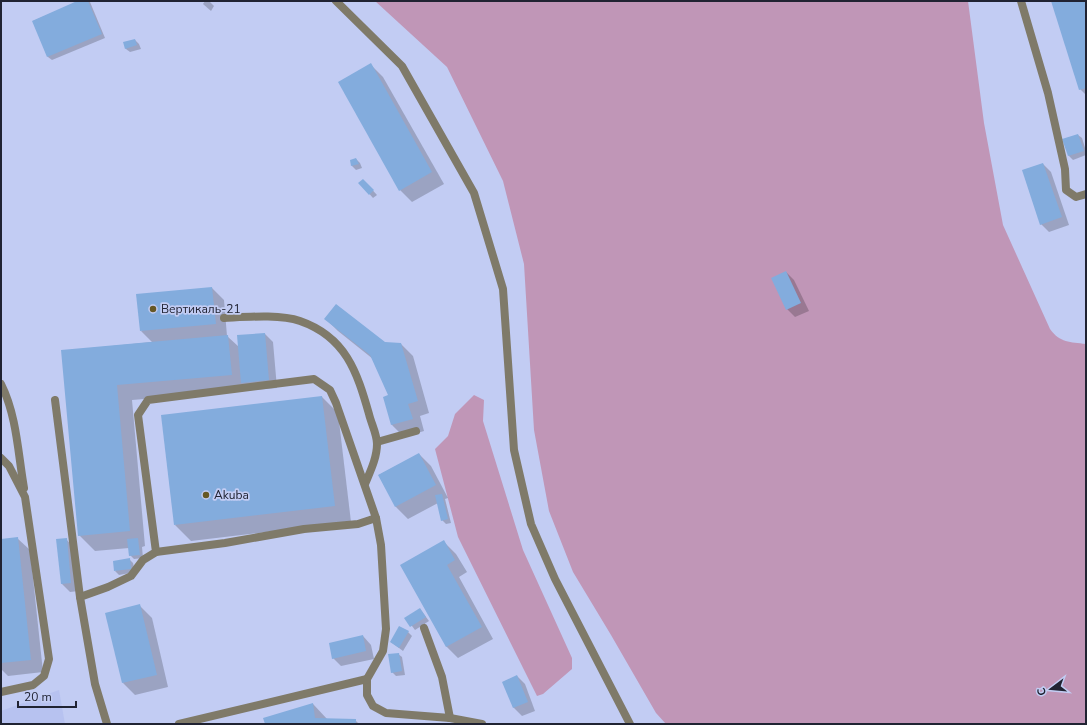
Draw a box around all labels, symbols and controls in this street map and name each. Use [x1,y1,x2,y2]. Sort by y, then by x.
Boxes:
place label: Вертикаль-21 [161,301,241,317]
marker: Вертикаль-21 [148,304,158,314]
place label: Akuba [214,487,249,503]
marker: Akuba [201,490,211,500]
north arrow [1031,669,1071,709]
scale bar [18,683,76,709]
text: С [1033,685,1050,697]
text: 20 m [24,689,52,705]

